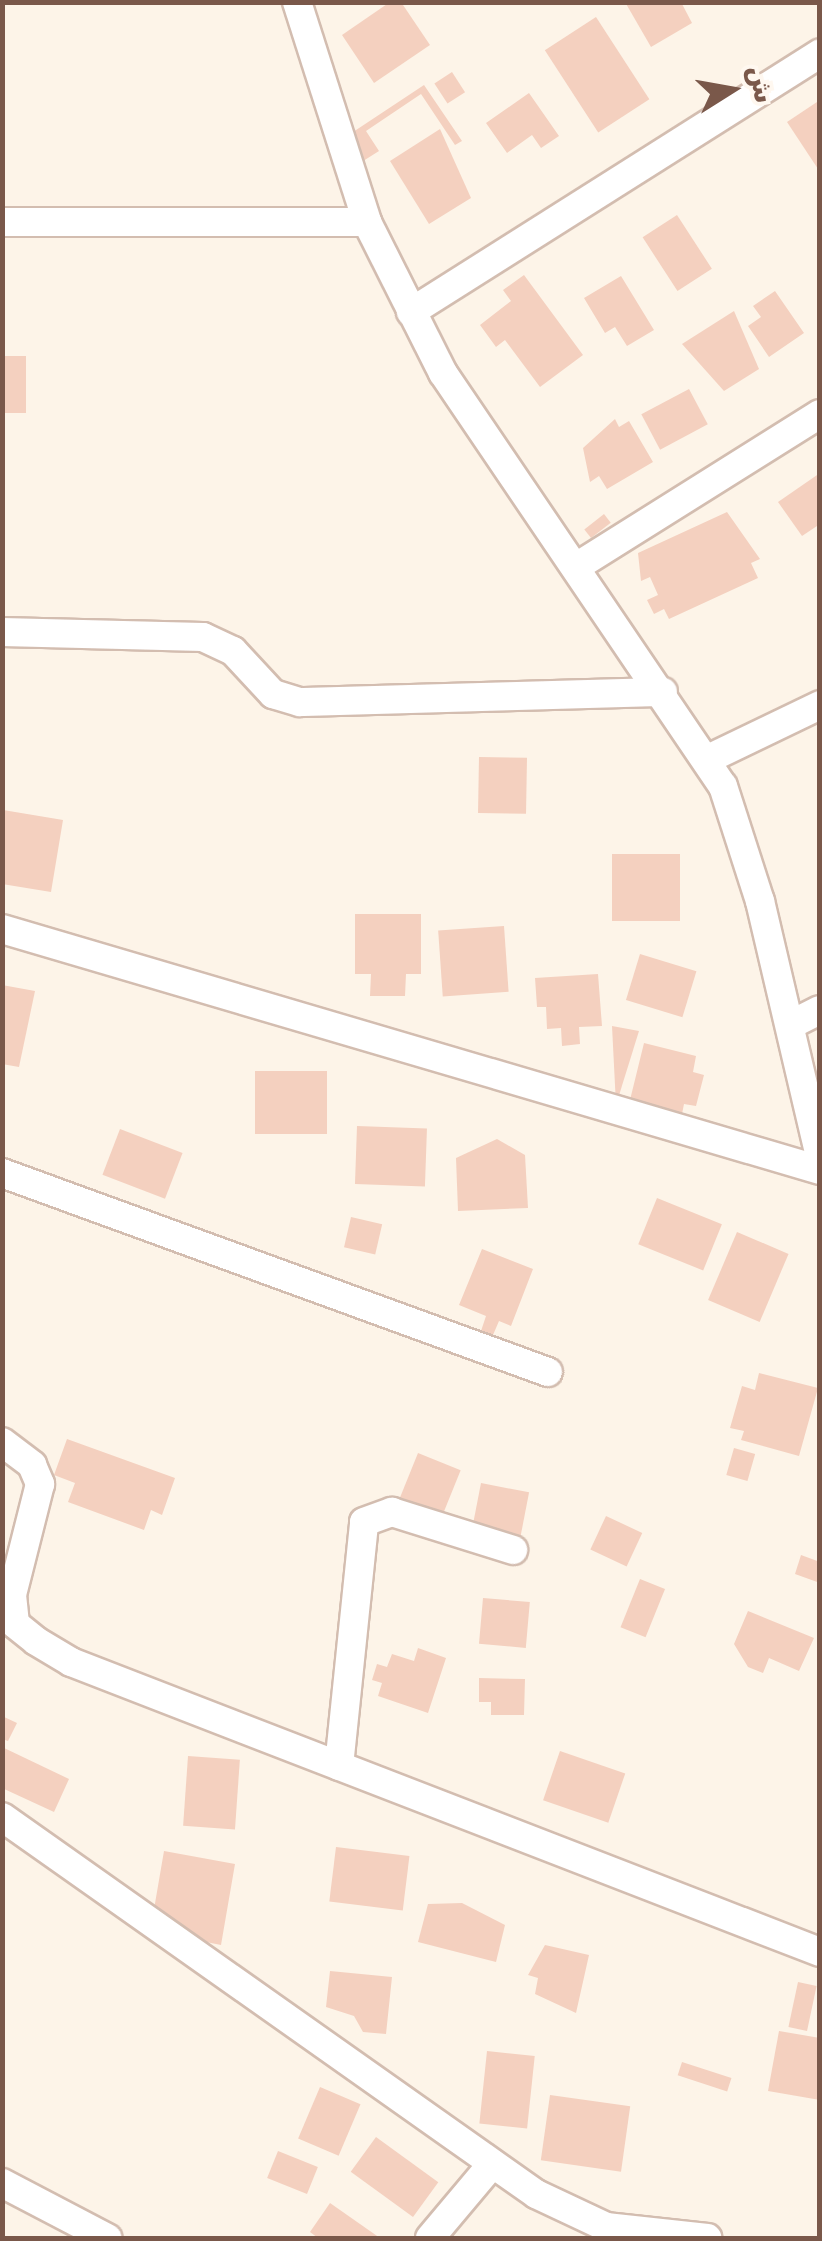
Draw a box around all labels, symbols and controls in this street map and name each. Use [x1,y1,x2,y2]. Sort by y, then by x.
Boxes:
north arrow [682,40,782,140]
text: ش [742,62,782,106]

